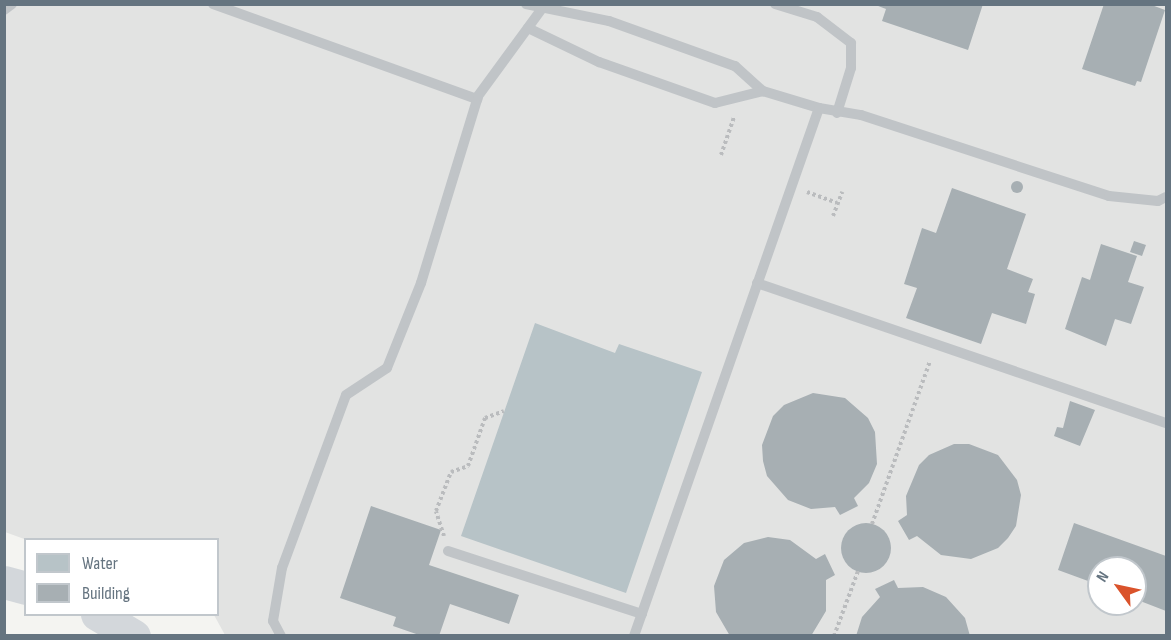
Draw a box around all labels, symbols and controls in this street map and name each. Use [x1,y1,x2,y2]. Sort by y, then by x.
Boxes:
legend [24,538,219,616]
text: Water [82,553,118,574]
north arrow [1087,556,1147,616]
text: N [1093,568,1113,586]
text: Building [82,583,130,604]

